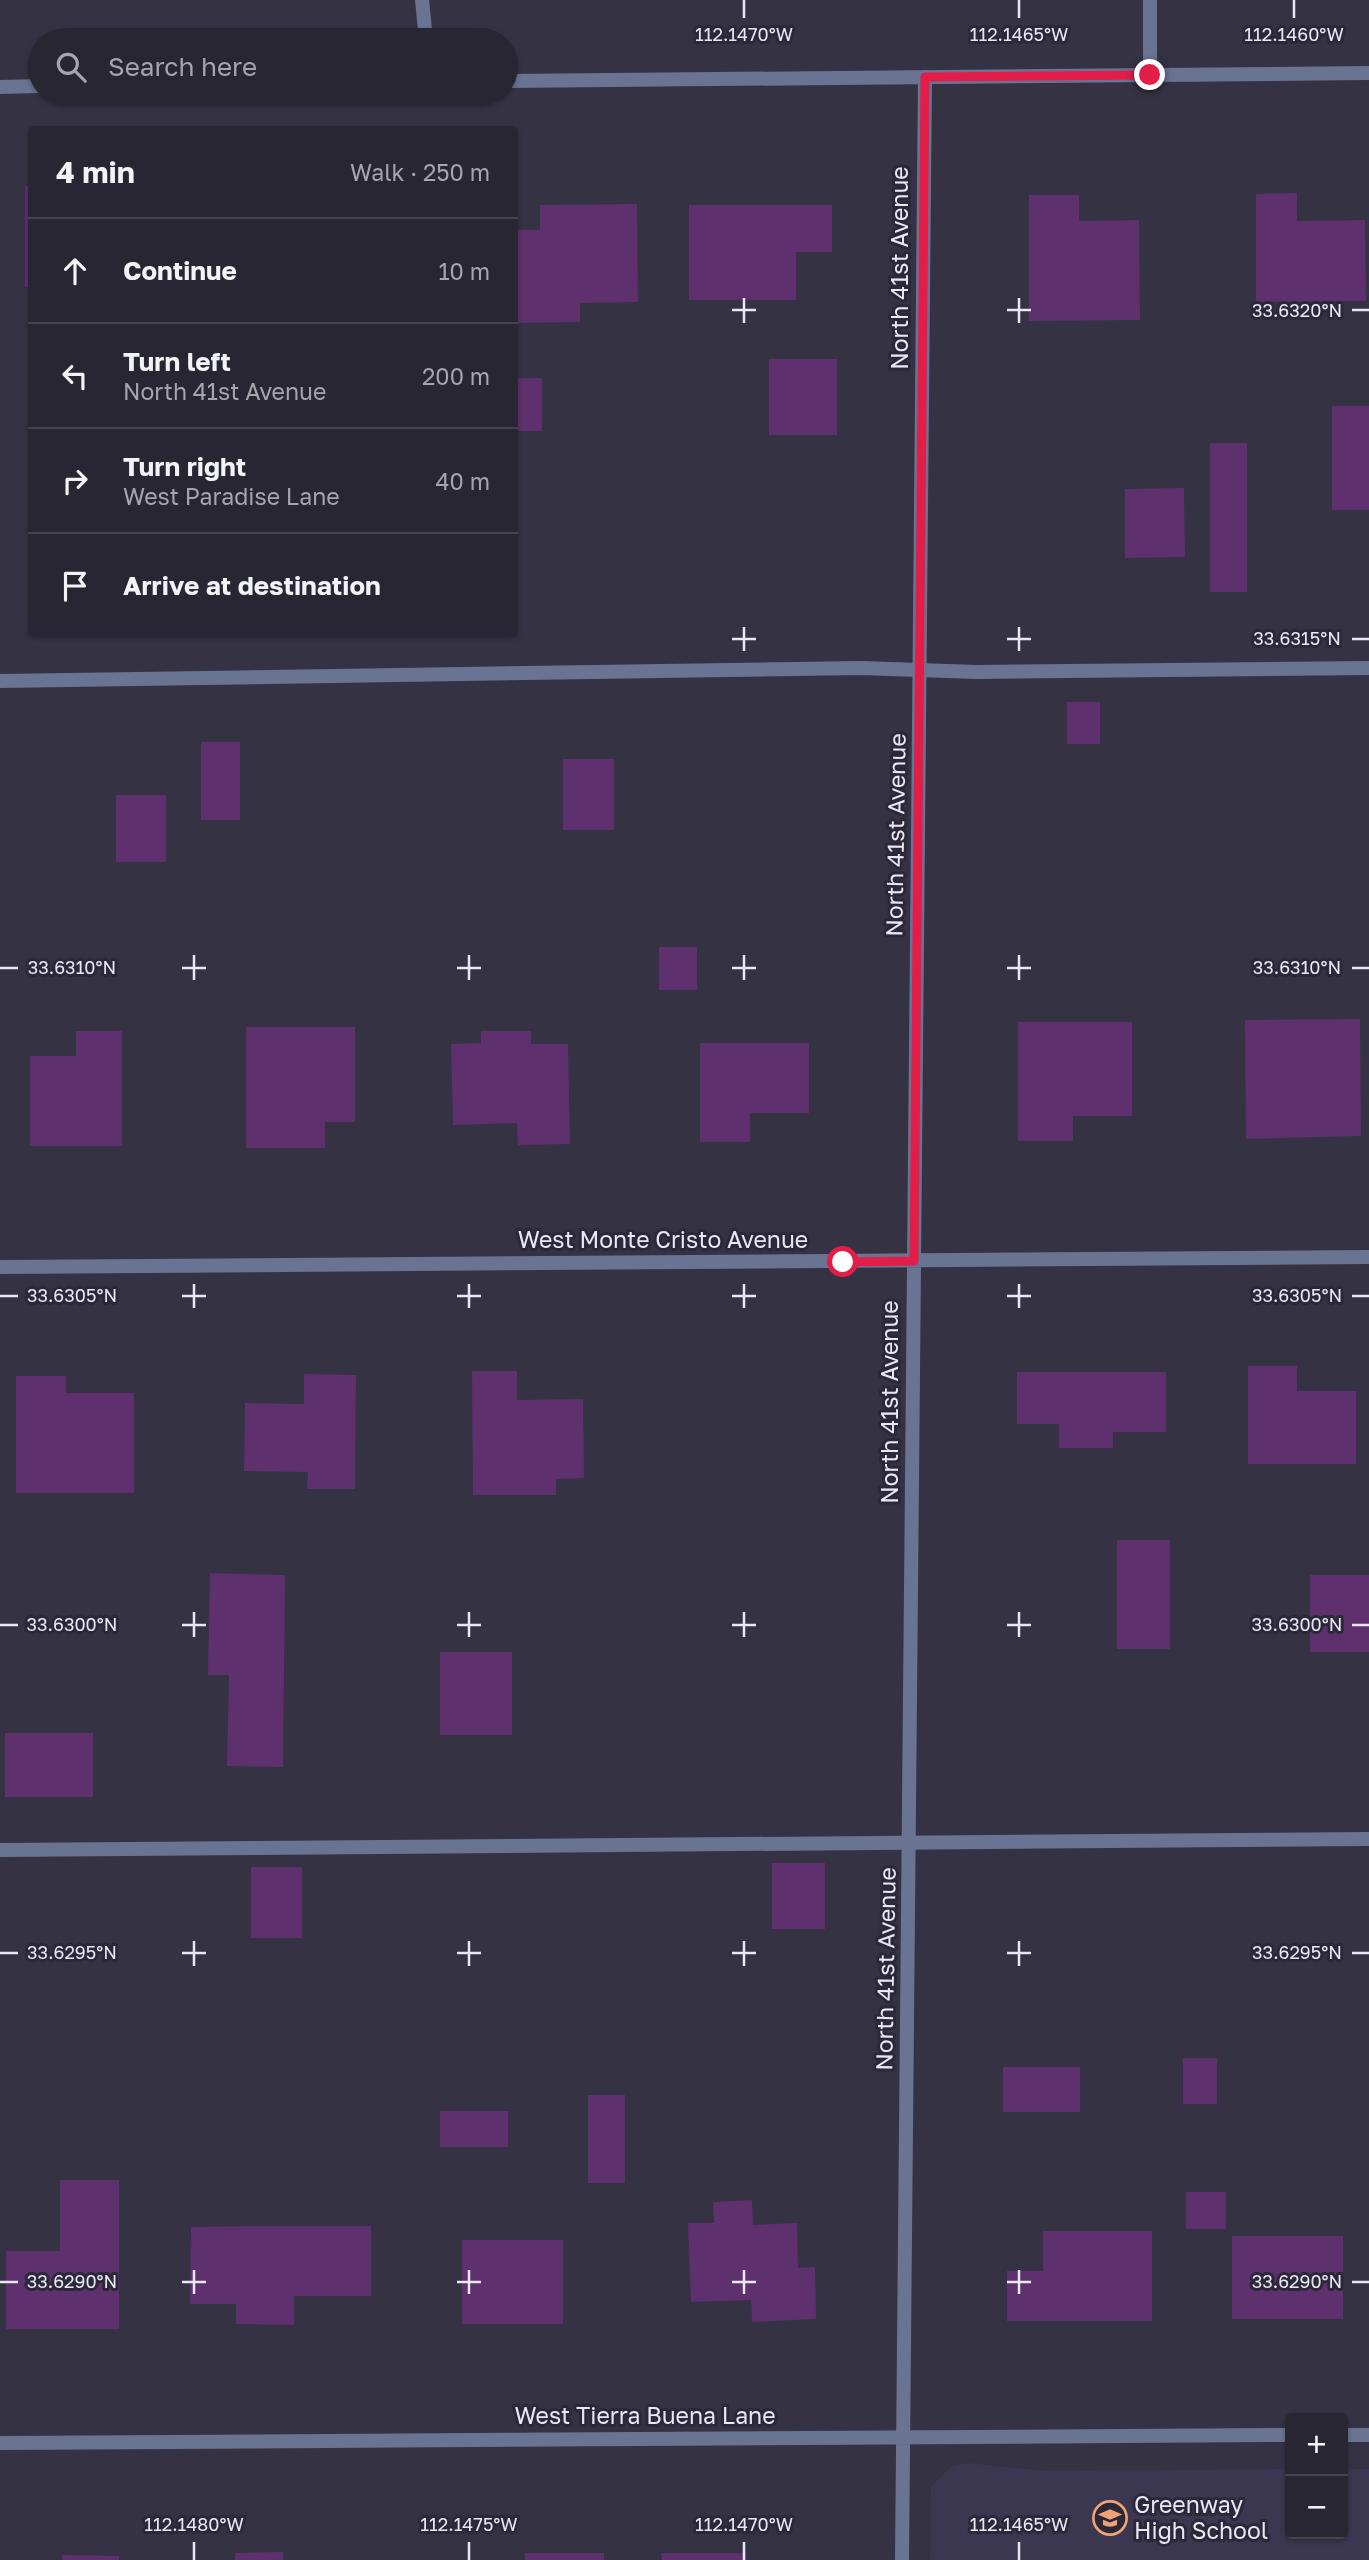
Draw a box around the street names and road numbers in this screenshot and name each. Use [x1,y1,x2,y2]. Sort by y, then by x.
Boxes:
street label: North 41st Avenue [885,166,913,370]
street label: North 41st Avenue [879,733,911,937]
street label: West Monte Cristo Avenue [518,1225,808,1253]
street label: North 41st Avenue [875,1300,903,1504]
street label: North 41st Avenue [869,1867,901,2071]
street label: West Tierra Buena Lane [514,2401,776,2429]

